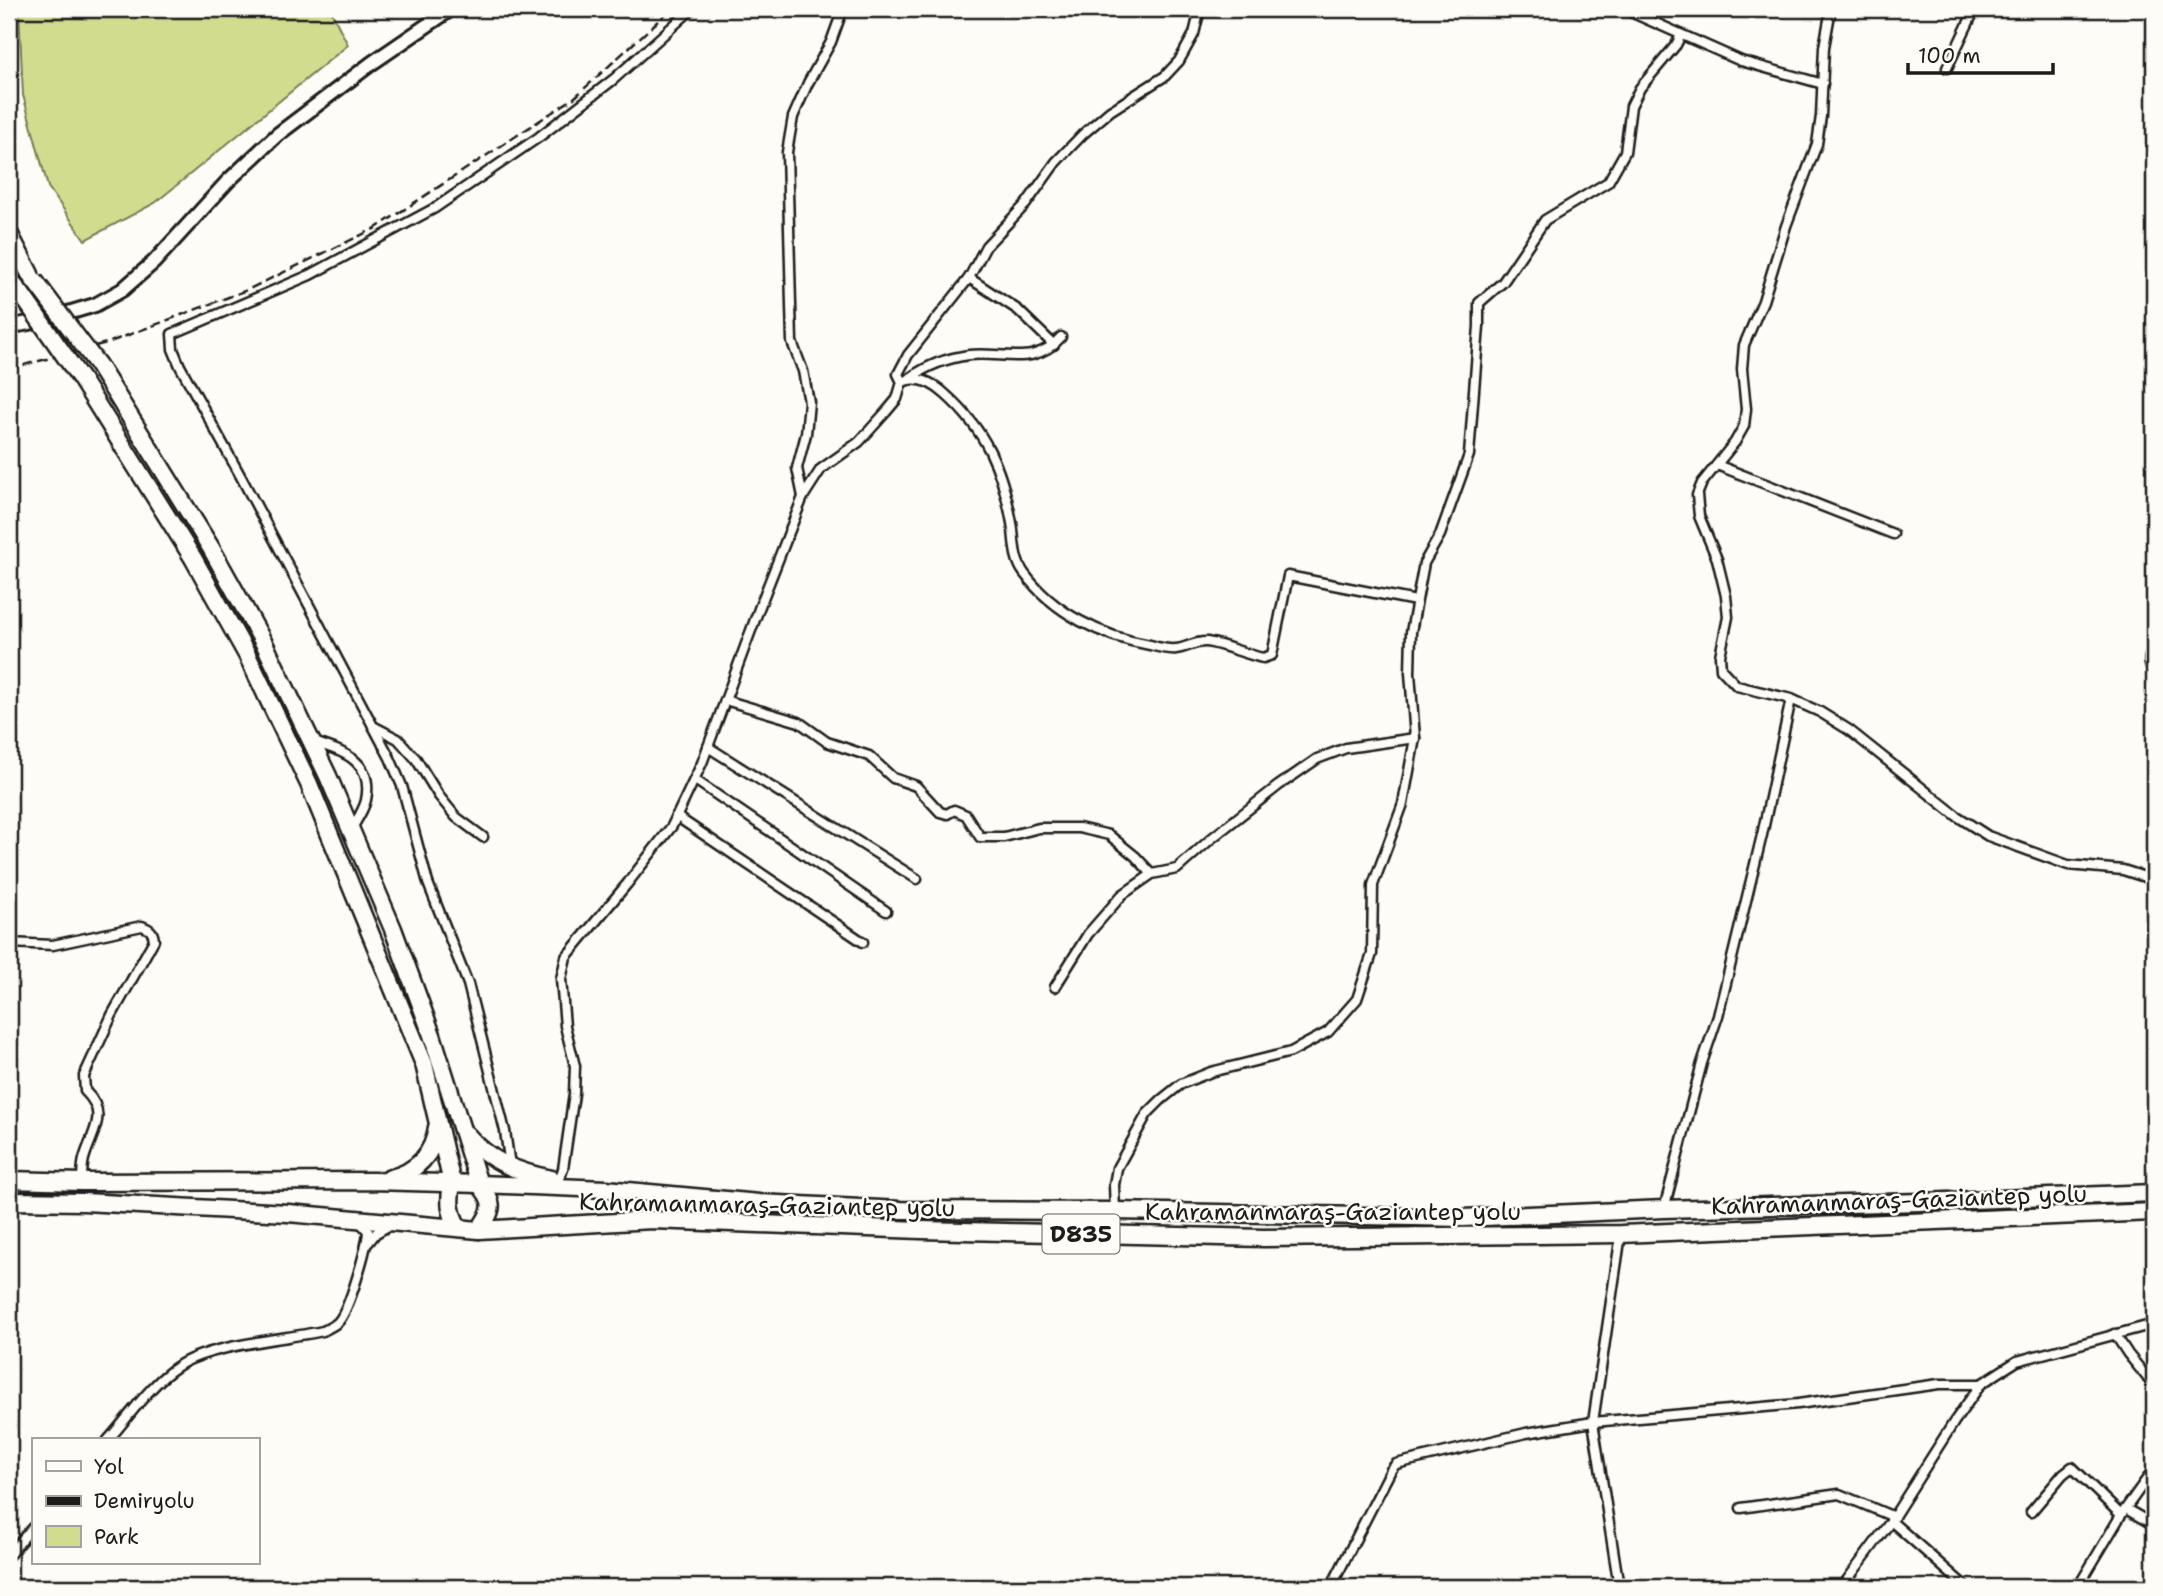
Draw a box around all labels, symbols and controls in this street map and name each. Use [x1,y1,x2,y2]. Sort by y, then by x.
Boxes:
scale bar [1908,32,2053,76]
text: 100 m [1918,42,1981,70]
street label: Kahramanmaraş-Gaziantep yolu [1710,1177,2088,1223]
street label: Kahramanmaraş-Gaziantep yolu [578,1186,956,1224]
street label: Kahramanmaraş-Gaziantep yolu [1145,1196,1521,1228]
road number: D835 [1042,1214,1120,1254]
legend [32,1438,259,1564]
text: Yol [94,1453,124,1481]
text: Demiryolu [94,1487,195,1515]
text: Park [94,1523,139,1551]

